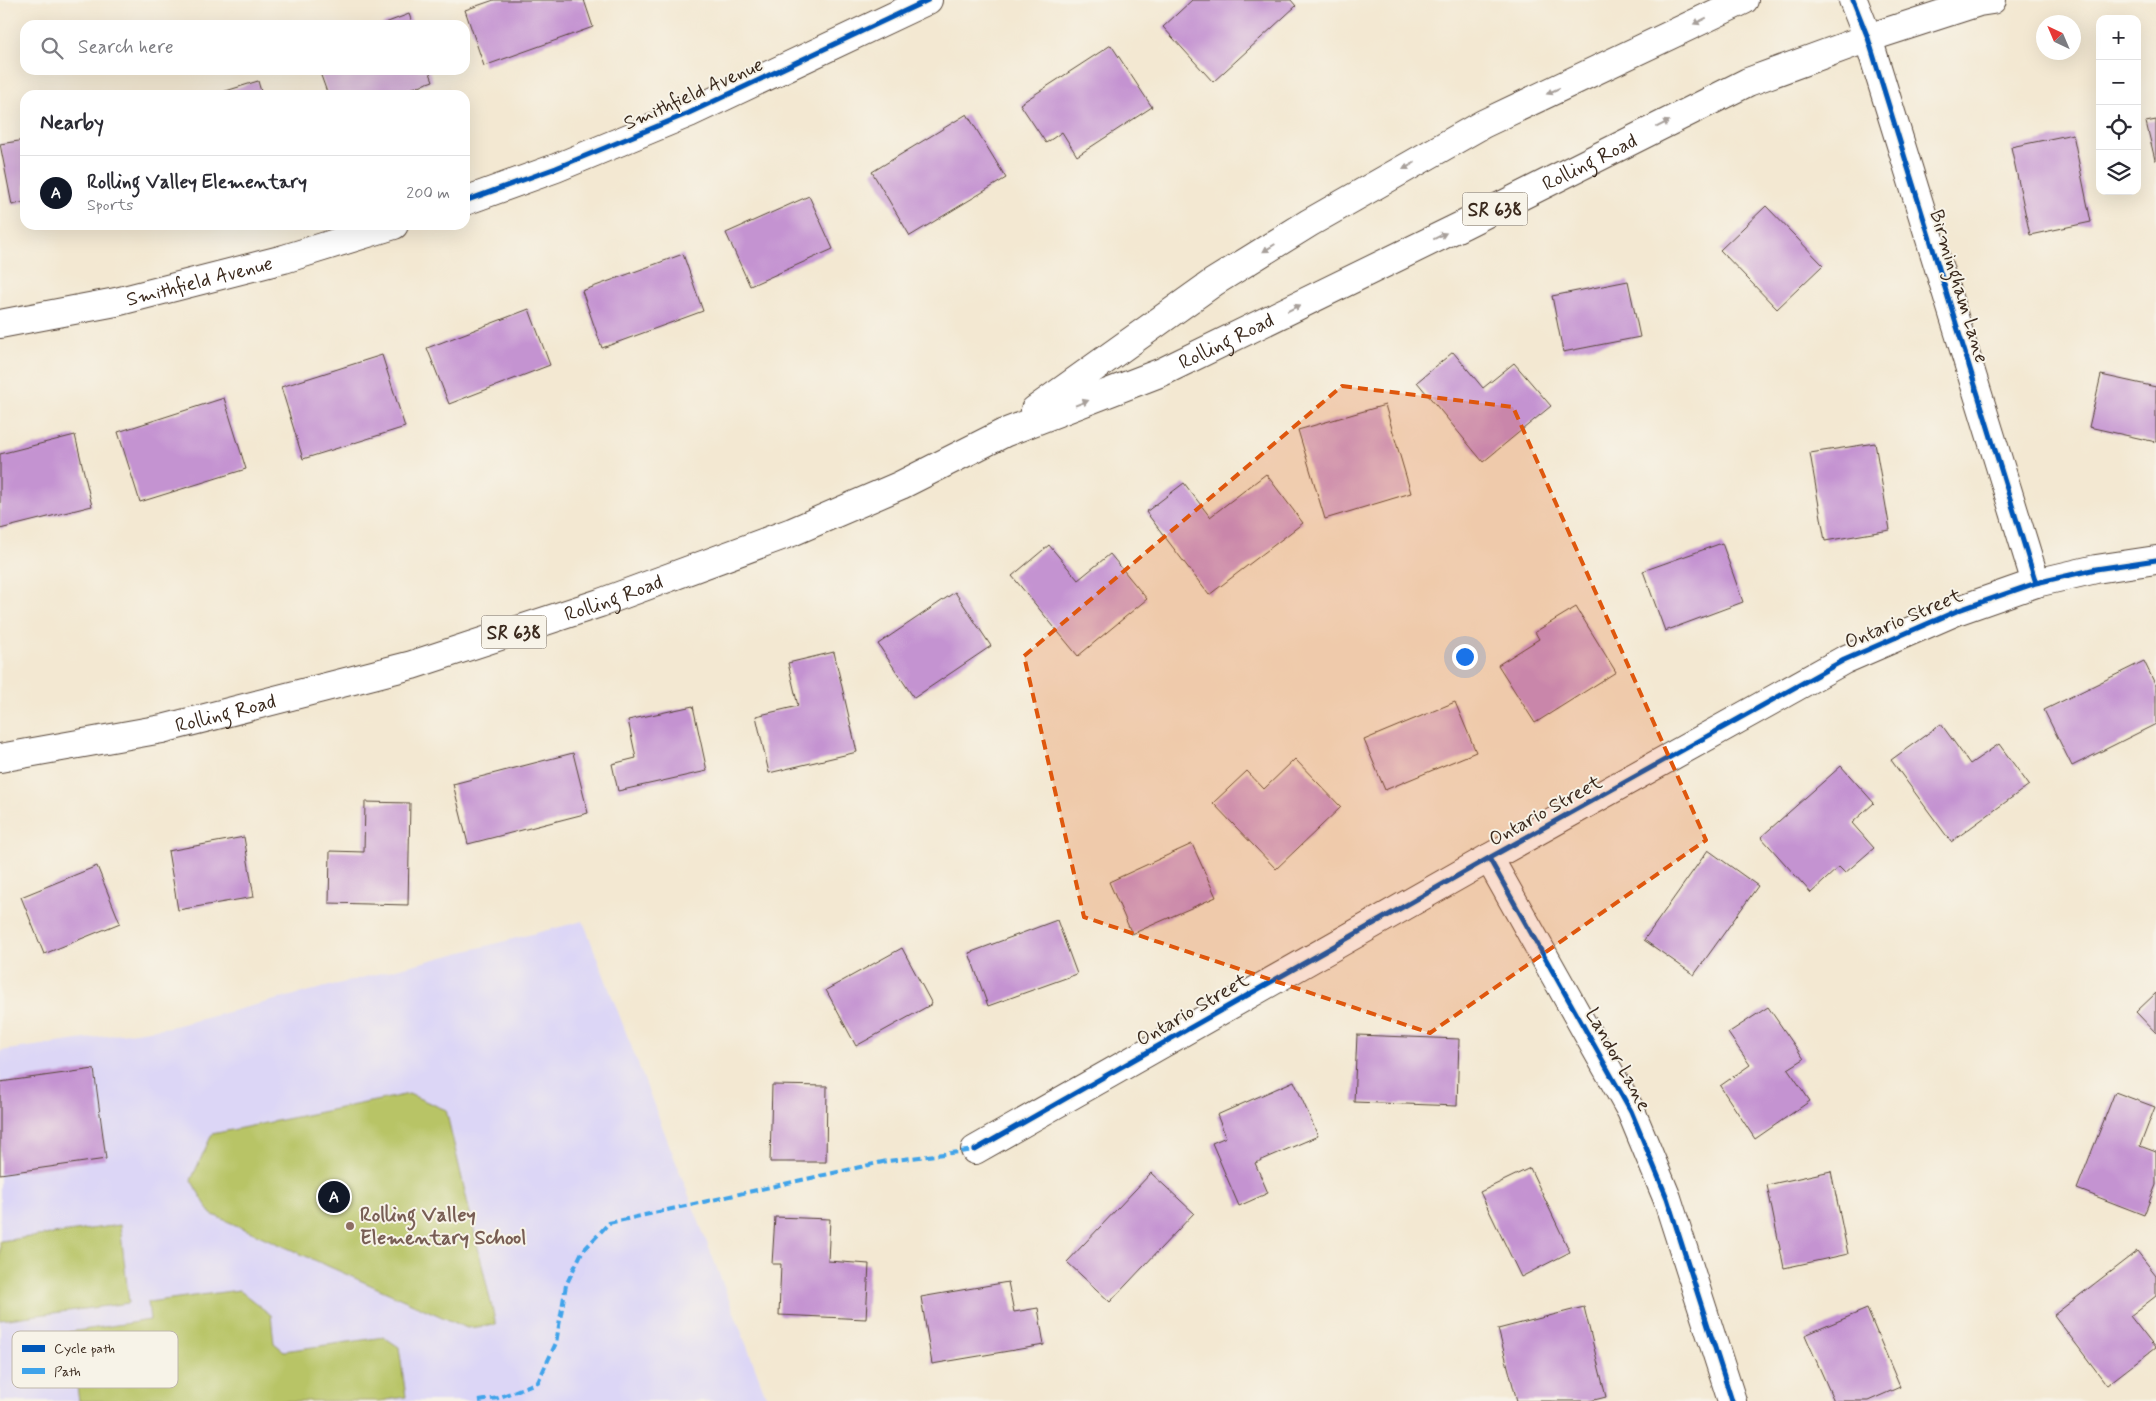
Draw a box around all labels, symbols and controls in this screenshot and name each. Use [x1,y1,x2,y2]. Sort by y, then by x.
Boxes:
north arrow [2036,15,2081,60]
map controls [2096,15,2141,195]
button: + [2096,15,2141,60]
one-way arrow [1693,17,1707,25]
search box [20,20,470,75]
icon: search [38,34,66,62]
text: Search here [78,35,174,60]
street label: Smithfield Avenue [619,51,768,137]
button: − [2096,60,2141,105]
one-way arrow [1546,87,1560,95]
button: locate [2096,105,2141,150]
text: Nearby [40,109,104,137]
one-way arrow [1656,120,1671,128]
street label: Rolling Road [1538,128,1642,198]
button: layers [2096,150,2141,195]
one-way arrow [1403,162,1416,171]
text: Rolling Valley Elementary [87,170,307,195]
text: A [51,183,61,204]
text: 200 m [406,183,450,204]
road number: SR 638 [1462,192,1528,225]
text: Sports [87,195,133,216]
street label: Birmingham Lane [1921,206,1995,367]
one-way arrow [1433,232,1447,240]
one-way arrow [1262,244,1275,253]
street label: Smithfield Avenue [123,250,276,314]
one-way arrow [1287,303,1301,311]
street label: Rolling Road [1175,307,1279,377]
one-way arrow [1075,399,1090,407]
street label: Rolling Road [561,569,667,629]
street label: Ontario Street [1841,582,1967,656]
road number: SR 638 [482,616,546,649]
your location [1452,644,1478,670]
street label: Rolling Road [173,688,279,740]
street label: Ontario Street [1484,769,1607,854]
street label: Ontario Street [1132,967,1254,1053]
street label: Landor Lane [1578,1003,1657,1116]
pin: A [318,1178,350,1216]
place label: Rolling Valley Elementary School [360,1202,526,1252]
marker: Rolling Valley Elementary School [344,1220,356,1232]
legend [12,1331,178,1388]
text: Cycle path [54,1340,115,1358]
text: Path [54,1363,81,1381]

